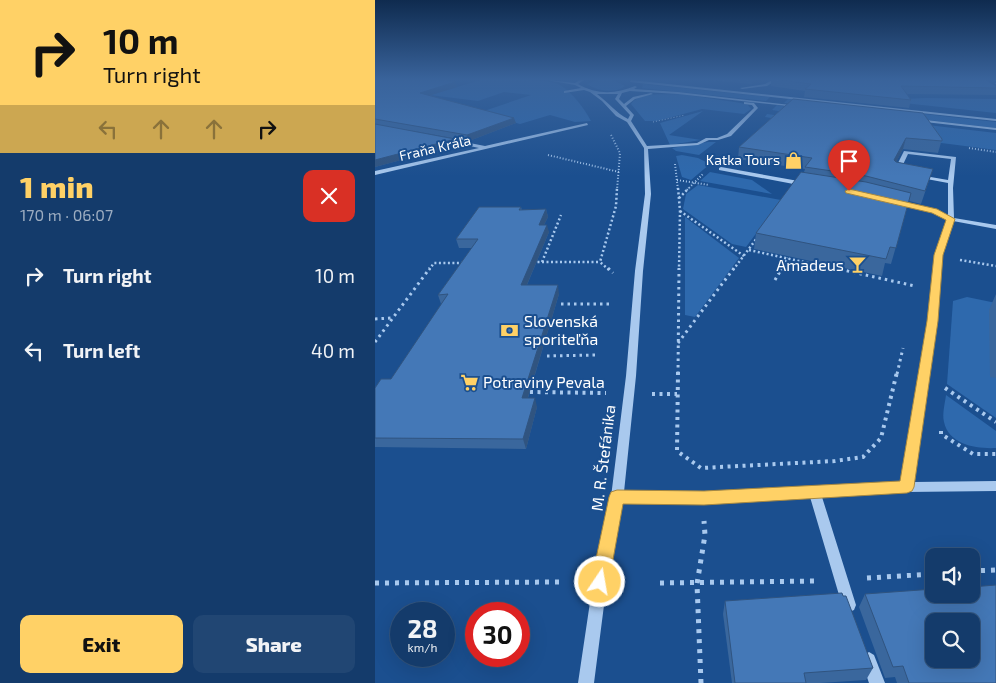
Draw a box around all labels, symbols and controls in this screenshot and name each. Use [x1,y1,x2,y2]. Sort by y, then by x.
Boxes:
text: 10 m [103,19,179,61]
icon: right [20,20,85,85]
text: Turn right [103,61,201,87]
icon: left [94,115,122,143]
icon: ahead [147,115,175,143]
icon: ahead [200,115,228,143]
icon: right [253,115,281,143]
street label: Fraňa Kráľa [397,131,472,164]
pin [828,140,870,191]
icon: arrive [835,147,863,175]
shop icon: Katka Tours [784,150,804,170]
place label: Katka Tours [706,151,780,168]
text: 1 min [20,168,94,204]
button: close [303,170,355,222]
text: 170 m · 06:07 [20,205,113,224]
place label: Amadeus [776,255,844,274]
bar icon: Amadeus [848,255,868,275]
icon: right [20,262,48,290]
text: Turn right [63,264,151,287]
text: 10 m [315,264,355,287]
place label: Slovenská sporiteľňa [524,311,598,348]
bank icon: Slovenská sporiteľňa [500,320,520,340]
icon: left [20,337,48,365]
text: Turn left [63,339,140,362]
text: 40 m [311,339,355,362]
supermarket icon: Potraviny Pevala [459,372,479,392]
place label: Potraviny Pevala [483,372,605,391]
street label: M. R. Štefánika [587,404,618,512]
map controls [925,548,980,668]
button: sound [925,548,980,603]
position arrow [573,555,625,607]
speed limit sign: 30 [465,602,530,667]
text: 28 [407,613,438,643]
button: search [925,613,980,668]
button: Exit [20,615,183,673]
button: Share [193,615,355,673]
text: km/h [408,640,437,654]

